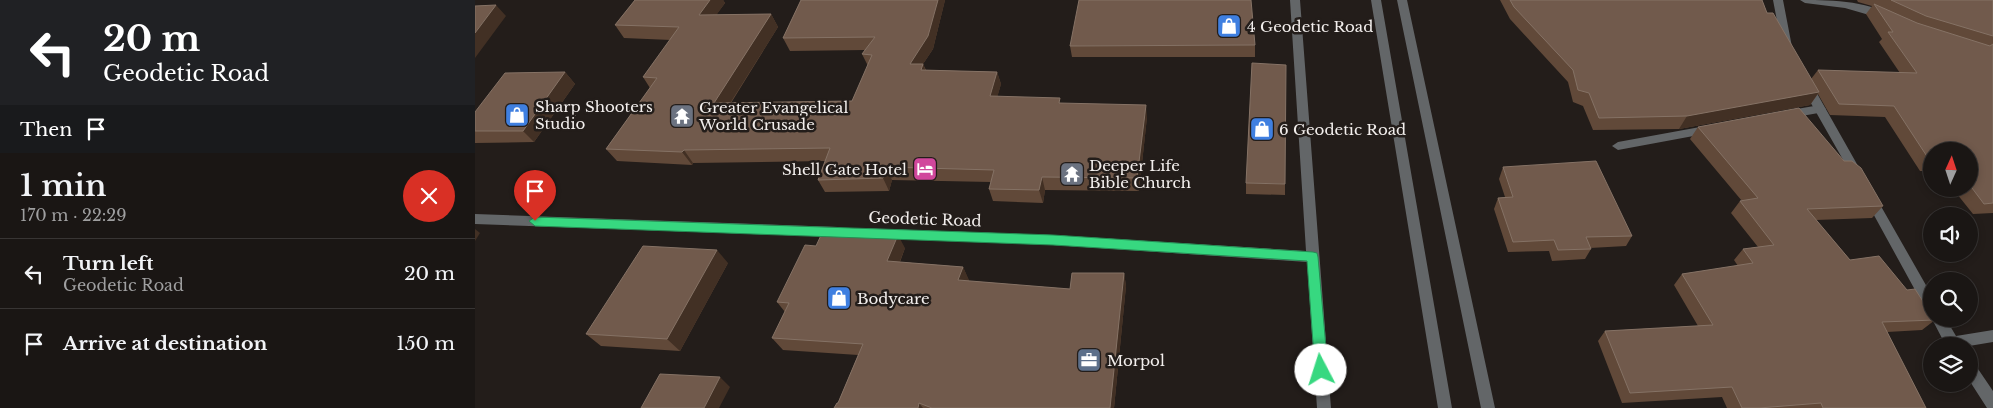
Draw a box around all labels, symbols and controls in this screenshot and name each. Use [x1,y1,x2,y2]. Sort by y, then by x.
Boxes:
shop icon: 4 Geodetic Road [1216,13,1242,39]
text: 20 m [103,17,200,60]
place label: 4 Geodetic Road [1247,17,1373,36]
icon: left [20,20,85,85]
text: Geodetic Road [103,60,269,87]
place label: Sharp Shooters Studio [535,97,653,133]
place label: Greater Evangelical World Crusade [698,98,848,134]
shop icon: Sharp Shooters Studio [504,102,530,128]
temple icon: Greater Evangelical World Crusade [669,103,695,129]
icon: arrive [82,115,110,143]
shop icon: 6 Geodetic Road [1249,116,1275,142]
text: Then [20,118,72,141]
place label: 6 Geodetic Road [1279,120,1406,139]
north arrow [1923,142,1977,198]
map controls [1923,142,1978,392]
hotel icon: Shell Gate Hotel [912,156,938,182]
place label: Deeper Life Bible Church [1089,156,1191,192]
place label: Shell Gate Hotel [782,160,907,179]
temple icon: Deeper Life Bible Church [1059,161,1085,187]
text: 1 min [20,167,106,204]
button: close [403,170,455,222]
pin [514,170,556,221]
icon: arrive [521,177,549,205]
text: 170 m · 22:29 [20,205,127,225]
button: sound [1923,207,1978,262]
street label: Geodetic Road [868,208,982,230]
text: Turn left [63,252,154,275]
icon: left [20,260,48,288]
text: 20 m [404,262,455,285]
button: search [1923,272,1978,327]
text: Geodetic Road [63,275,184,295]
shop icon: Bodycare [826,285,852,311]
place label: Bodycare [857,289,930,308]
icon: arrive [20,330,48,358]
text: Arrive at destination [63,332,267,355]
text: 150 m [396,332,455,355]
button: layers [1923,337,1978,392]
position arrow [1294,343,1346,395]
office icon: Morpol [1076,347,1102,373]
place label: Morpol [1107,351,1165,370]

